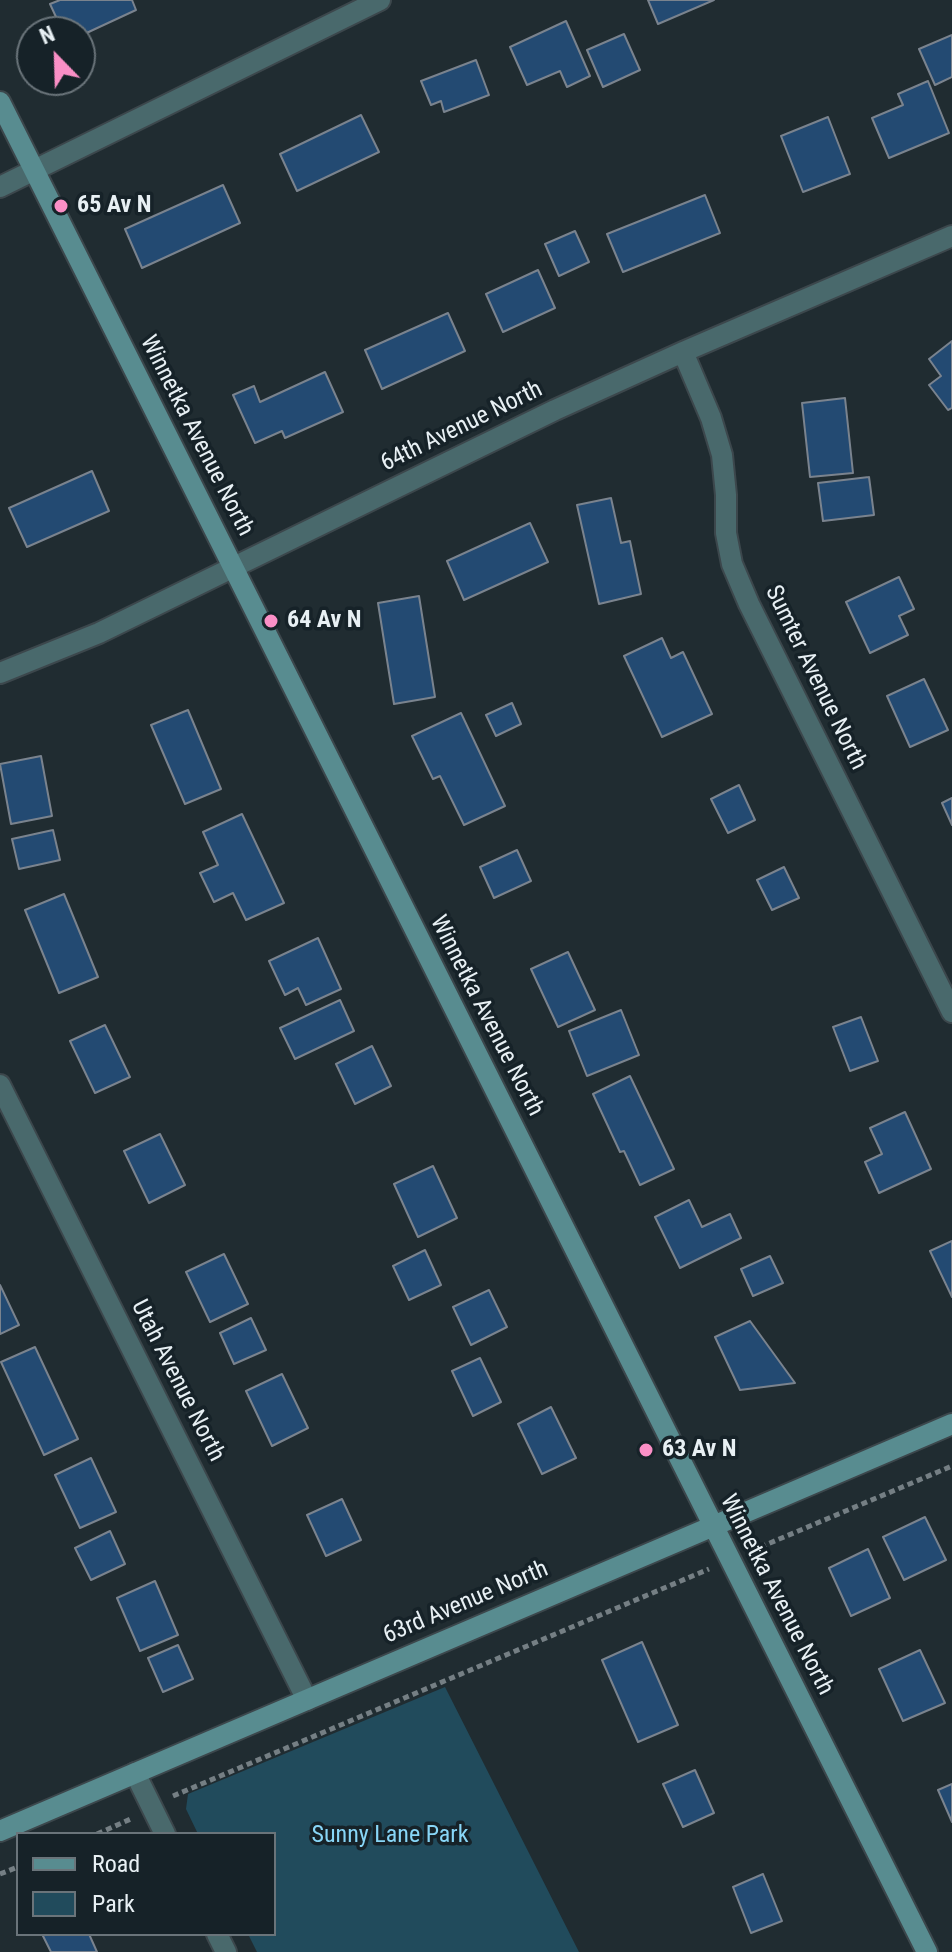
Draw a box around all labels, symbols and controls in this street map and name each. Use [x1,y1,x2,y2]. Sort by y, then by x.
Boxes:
north arrow [16,16,96,96]
text: N [36,21,58,49]
place label: 65 Av N [77,192,152,220]
marker: 65 Av N [52,197,70,215]
street label: Winnetka Avenue North [133,331,259,541]
street label: 64th Avenue North [377,375,547,479]
street label: Sumter Avenue North [758,581,872,775]
place label: 64 Av N [287,607,362,635]
marker: 64 Av N [262,612,280,630]
street label: Winnetka Avenue North [423,911,549,1121]
street label: Utah Avenue North [124,1295,230,1467]
place label: 63 Av N [662,1436,737,1464]
marker: 63 Av N [637,1441,655,1459]
street label: Winnetka Avenue North [713,1490,839,1700]
street label: 63rd Avenue North [379,1555,553,1651]
park label: Sunny Lane Park [312,1822,468,1850]
legend [16,1832,276,1936]
text: Road [92,1850,140,1878]
text: Park [92,1890,135,1918]

